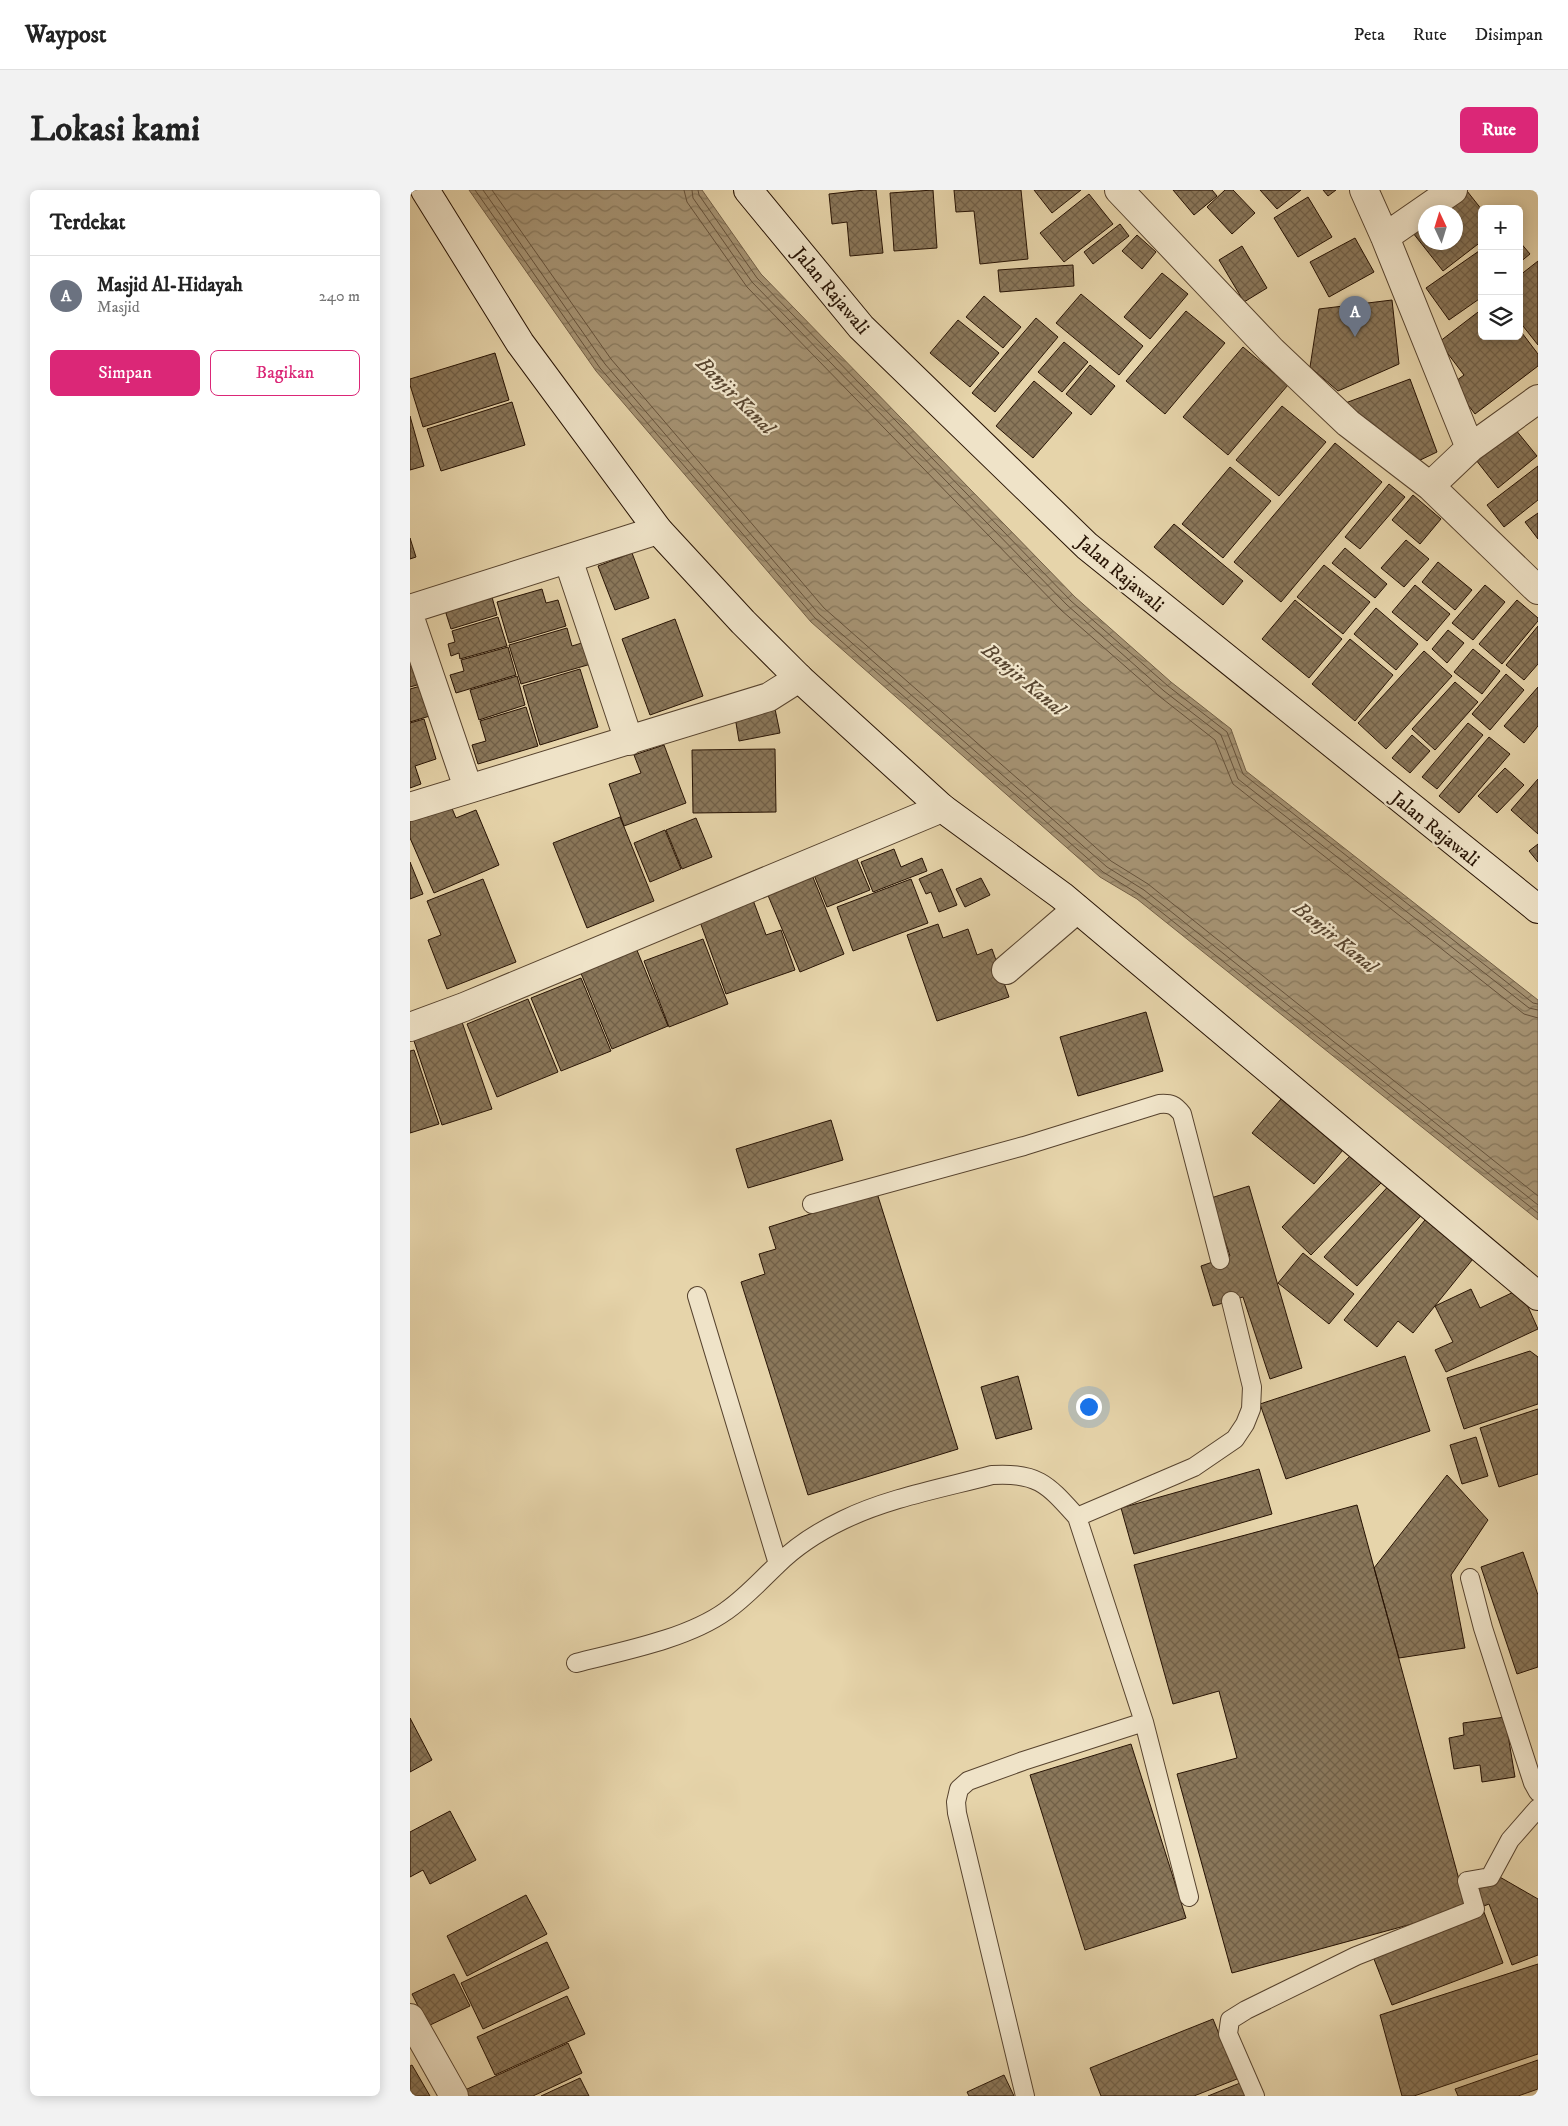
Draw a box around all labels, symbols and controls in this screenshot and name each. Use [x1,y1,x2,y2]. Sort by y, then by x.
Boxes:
text: Waypost [25,20,106,50]
text: Peta [1354,24,1385,46]
text: Rute [1413,24,1447,46]
text: Disimpan [1475,24,1543,46]
button: Rute [1460,107,1538,153]
text: Lokasi kami [30,108,200,152]
north arrow [1418,205,1463,250]
map controls [1478,205,1523,340]
button: + [1478,205,1523,250]
text: Terdekat [50,210,125,236]
street label: Jalan Rajawali [786,241,874,339]
button: − [1478,250,1523,295]
text: Masjid Al-Hidayah [97,274,243,297]
text: A [61,286,71,306]
text: 240 m [319,286,360,306]
button: layers [1478,295,1523,340]
pin: A [1339,296,1371,337]
text: Masjid [97,297,140,317]
button: Simpan [50,350,200,396]
button: Bagikan [210,350,360,396]
water label: Banjir Kanal [690,351,781,442]
street label: Jalan Rajawali [1070,530,1169,617]
water label: Banjir Kanal [976,638,1071,723]
street label: Jalan Rajawali [1385,785,1484,872]
water label: Banjir Kanal [1287,896,1383,981]
your location [1076,1394,1102,1420]

